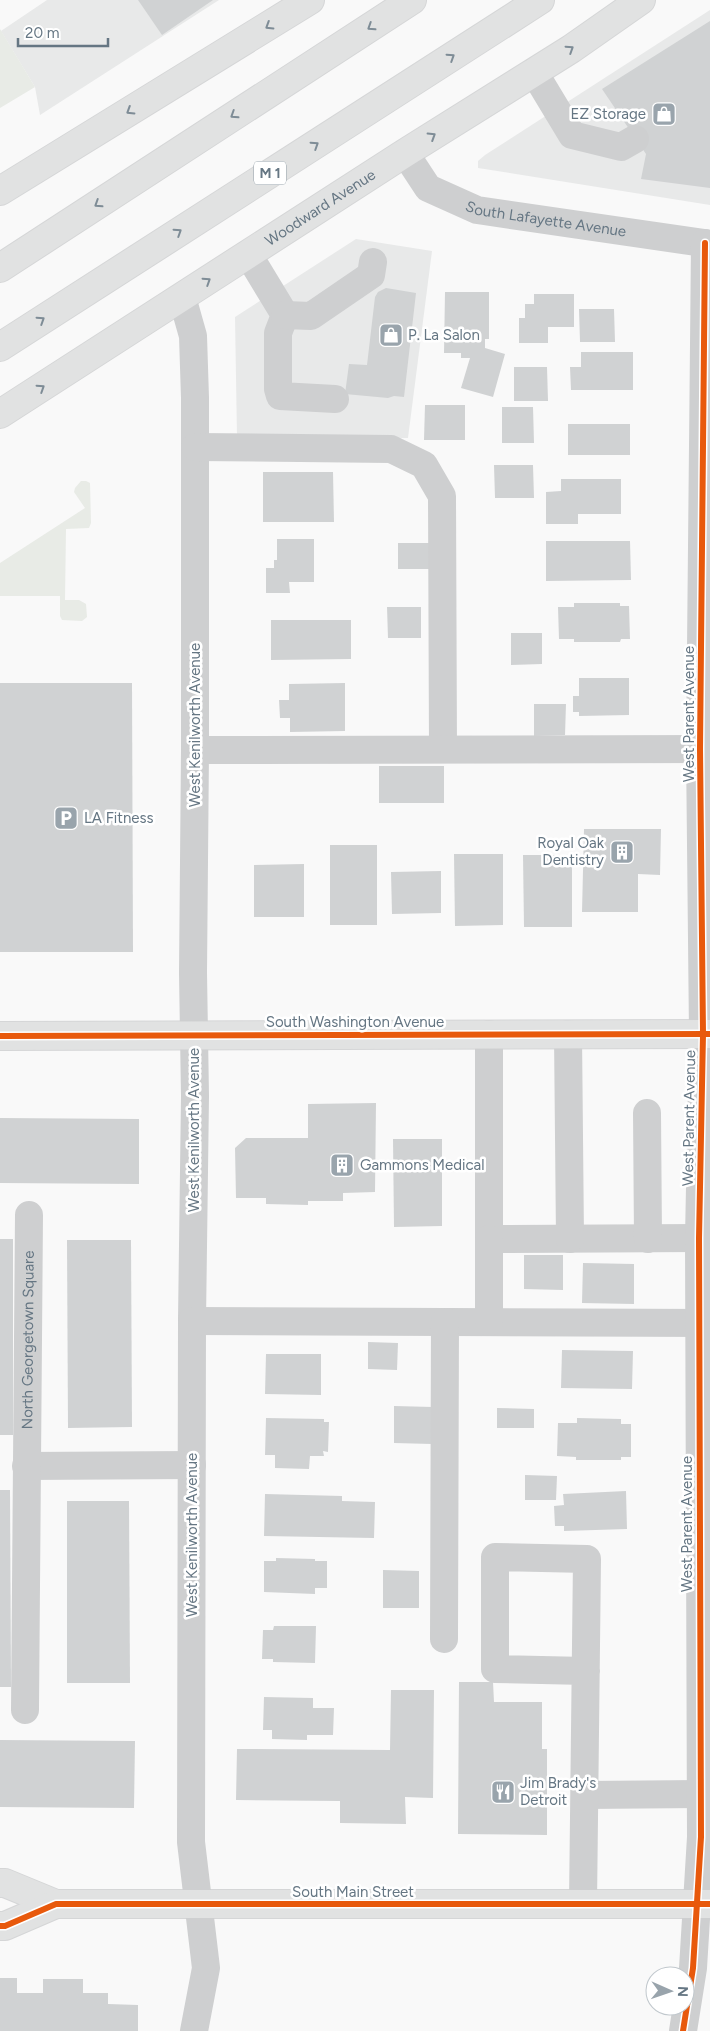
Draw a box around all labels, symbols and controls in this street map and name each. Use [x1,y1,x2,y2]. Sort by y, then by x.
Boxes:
scale bar [18,15,108,47]
one-way arrow [265,19,274,29]
one-way arrow [367,20,376,30]
text: 20 m [25,24,59,42]
one-way arrow [564,46,573,56]
one-way arrow [446,54,455,63]
shop icon: EZ Storage [651,101,677,127]
one-way arrow [127,105,136,114]
place label: EZ Storage [571,105,646,123]
one-way arrow [231,109,240,118]
one-way arrow [427,133,436,142]
one-way arrow [309,141,318,151]
road number: M 1 [254,162,286,184]
street label: Woodward Avenue [262,165,379,250]
street label: South Lafayette Avenue [463,197,627,241]
one-way arrow [95,198,104,207]
one-way arrow [172,229,181,239]
one-way arrow [202,277,211,287]
one-way arrow [36,317,45,327]
shop icon: P. La Salon [378,322,404,348]
place label: P. La Salon [408,326,480,344]
one-way arrow [36,384,45,394]
street label: West Kenilworth Avenue [186,643,204,807]
street label: West Parent Avenue [680,646,698,782]
parking icon: LA Fitness [53,805,79,831]
place label: LA Fitness [84,809,154,827]
place label: Royal Oak Dentistry [537,834,605,869]
building icon: Royal Oak Dentistry [609,839,635,865]
street label: South Washington Avenue [266,1013,444,1031]
street label: West Kenilworth Avenue [185,1048,203,1212]
street label: West Parent Avenue [679,1050,699,1186]
building icon: Gammons Medical [329,1152,355,1178]
place label: Gammons Medical [360,1156,485,1174]
street label: North Georgetown Square [18,1251,38,1429]
street label: West Kenilworth Avenue [183,1453,201,1617]
street label: West Parent Avenue [678,1456,696,1592]
place label: Jim Brady's Detroit [520,1774,596,1809]
restaurant icon: Jim Brady's Detroit [490,1779,516,1805]
street label: South Main Street [292,1883,414,1901]
north arrow [645,1966,695,2016]
text: N [674,1986,691,1997]

